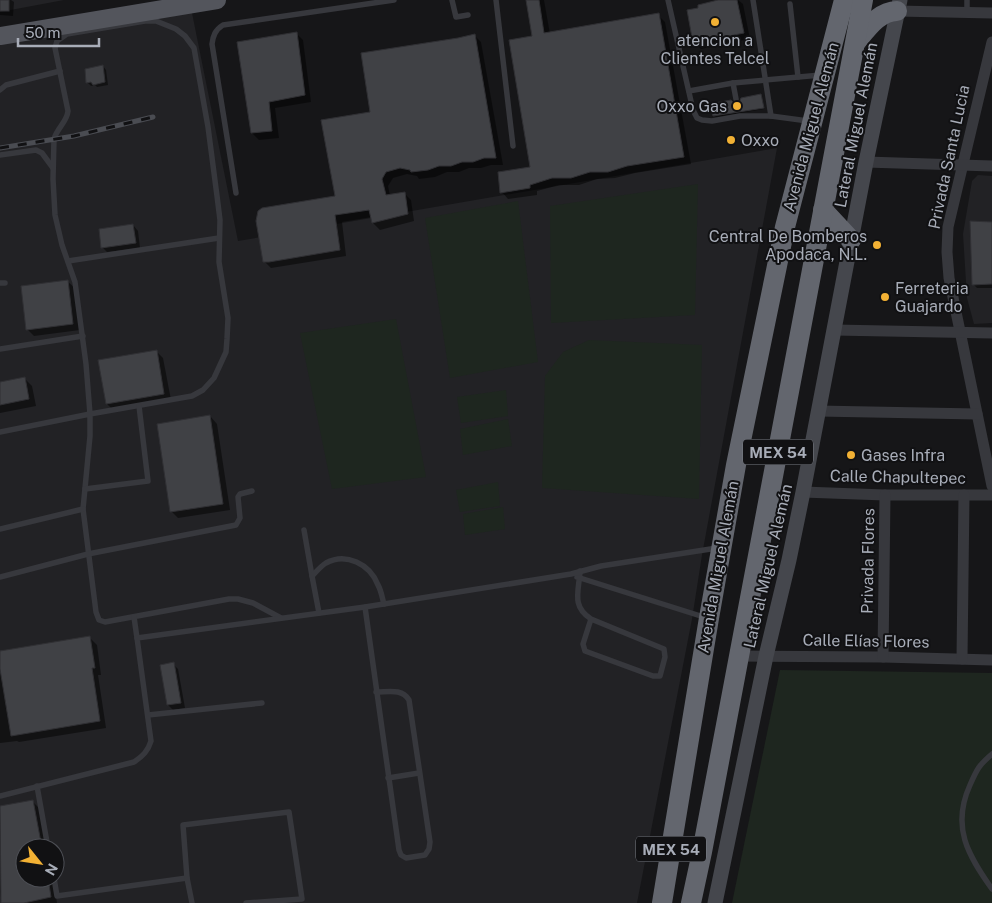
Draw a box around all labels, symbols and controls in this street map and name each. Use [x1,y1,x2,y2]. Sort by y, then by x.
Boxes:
scale bar [18,15,99,47]
marker: atencion a Clientes Telcel [709,16,721,28]
text: 50 m [25,24,60,41]
place label: atencion a Clientes Telcel [660,31,770,68]
street label: Avenida Miguel Alemán [779,40,843,214]
street label: Lateral Miguel Alemán [831,41,881,209]
street label: Privada Santa Lucia [924,83,974,231]
place label: Oxxo Gas [657,97,727,116]
marker: Oxxo Gas [731,100,743,112]
place label: Oxxo [741,131,779,150]
marker: Oxxo [725,134,737,146]
place label: Central De Bomberos Apodaca, N.L. [709,227,867,264]
marker: Central De Bomberos Apodaca, N.L. [871,239,883,251]
place label: Ferreteria Guajardo [895,279,969,316]
marker: Ferreteria Guajardo [879,291,891,303]
road number: MEX 54 [743,440,813,464]
place label: Gases Infra [861,446,945,465]
marker: Gases Infra [845,449,857,461]
street label: Calle Chapultepec [830,466,966,488]
street label: Avenida Miguel Alemán [693,479,743,655]
street label: Lateral Miguel Alemán [740,482,796,650]
street label: Privada Flores [858,508,878,614]
street label: Calle Elías Flores [802,630,930,652]
road number: MEX 54 [636,836,706,862]
north arrow [15,838,65,888]
text: N [42,861,61,878]

